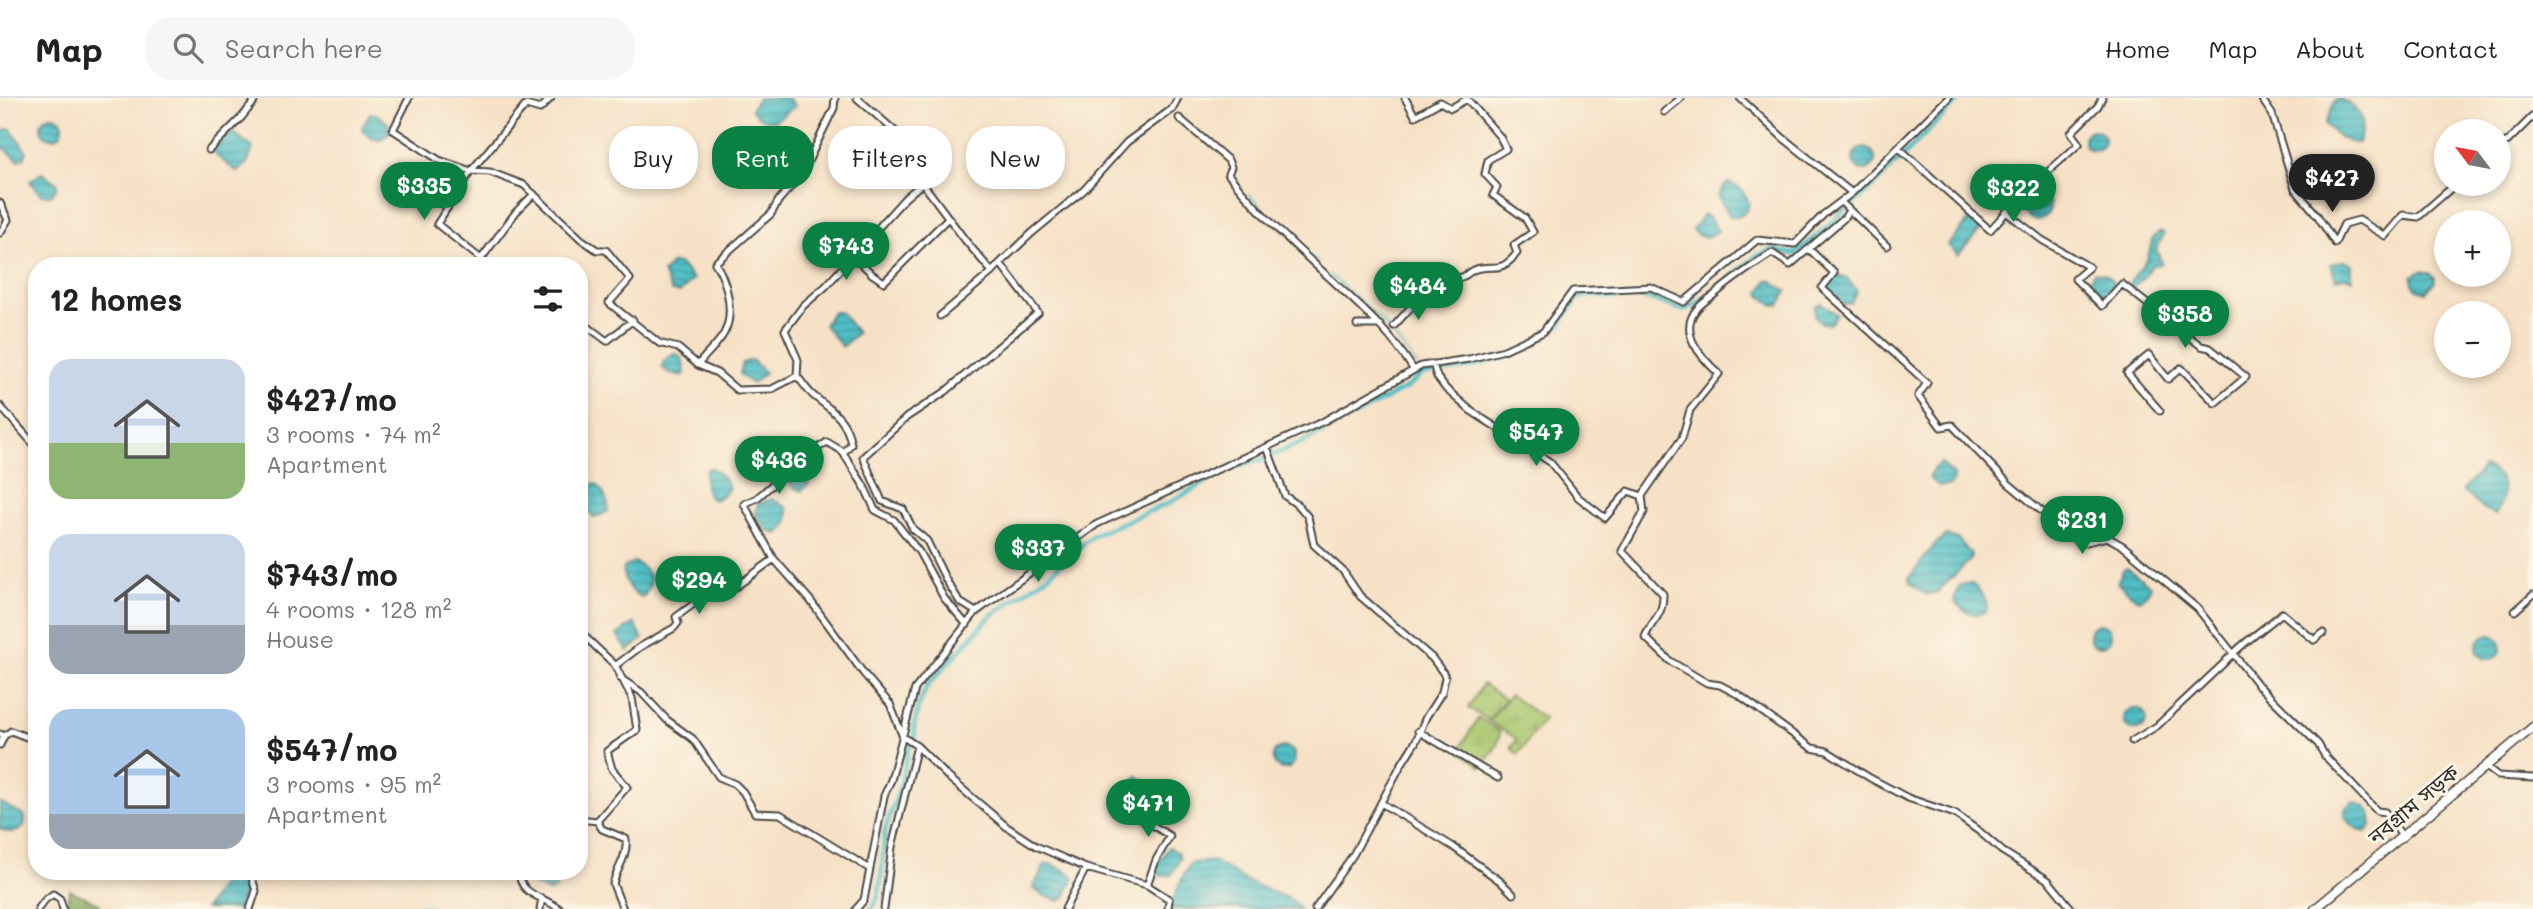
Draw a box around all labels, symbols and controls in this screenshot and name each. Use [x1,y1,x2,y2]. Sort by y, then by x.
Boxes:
search box [145,17,635,80]
text: Map [35,27,103,70]
icon: search [169,29,207,67]
text: Search here [225,31,383,65]
text: Home [2105,33,2170,64]
text: Map [2208,33,2257,64]
text: About [2295,33,2365,64]
text: Contact [2403,33,2498,64]
north arrow [2434,119,2511,196]
map controls [2434,119,2511,378]
chip: Buy [609,126,698,189]
chip: Rent [712,126,814,189]
chip: Filters [828,126,952,189]
chip: New [966,126,1065,189]
pin: $427 [2291,155,2373,214]
pin: $335 [383,162,465,222]
text: $427 [2305,162,2359,192]
pin: $322 [1972,164,2054,224]
text: $335 [396,170,452,200]
text: $322 [1986,172,2040,202]
button: + [2434,210,2511,287]
pin: $743 [805,222,887,282]
text: $743 [818,230,874,260]
pin: $484 [1377,262,1459,322]
text: $484 [1389,270,1447,300]
text: 12 homes [49,279,182,319]
icon: filters [529,280,567,318]
pin: $358 [2144,290,2226,350]
text: $358 [2157,298,2213,328]
button: − [2434,301,2511,378]
text: $427/mo [266,379,397,419]
icon: home [105,387,189,471]
pin: $547 [1495,408,1577,468]
text: $547 [1508,416,1564,446]
text: 3 rooms · 74 m² [266,419,441,449]
pin: $436 [738,436,820,496]
text: $436 [751,444,807,474]
text: Apartment [266,449,388,479]
pin: $231 [2041,496,2123,556]
text: $231 [2056,504,2108,534]
pin: $337 [997,524,1079,584]
text: $337 [1011,532,1065,562]
text: $743/mo [266,554,398,594]
pin: $294 [658,556,740,616]
icon: home [105,562,189,646]
text: $294 [671,564,727,594]
text: 4 rooms · 128 m² [266,594,451,624]
text: House [266,624,334,654]
text: $547/mo [266,729,397,769]
icon: home [105,737,189,821]
street label: নবগ্রাম সড়ক [2361,758,2465,850]
text: 3 rooms · 95 m² [266,769,441,799]
pin: $471 [1107,780,1189,839]
text: $471 [1122,787,1174,817]
text: Apartment [266,799,388,829]

